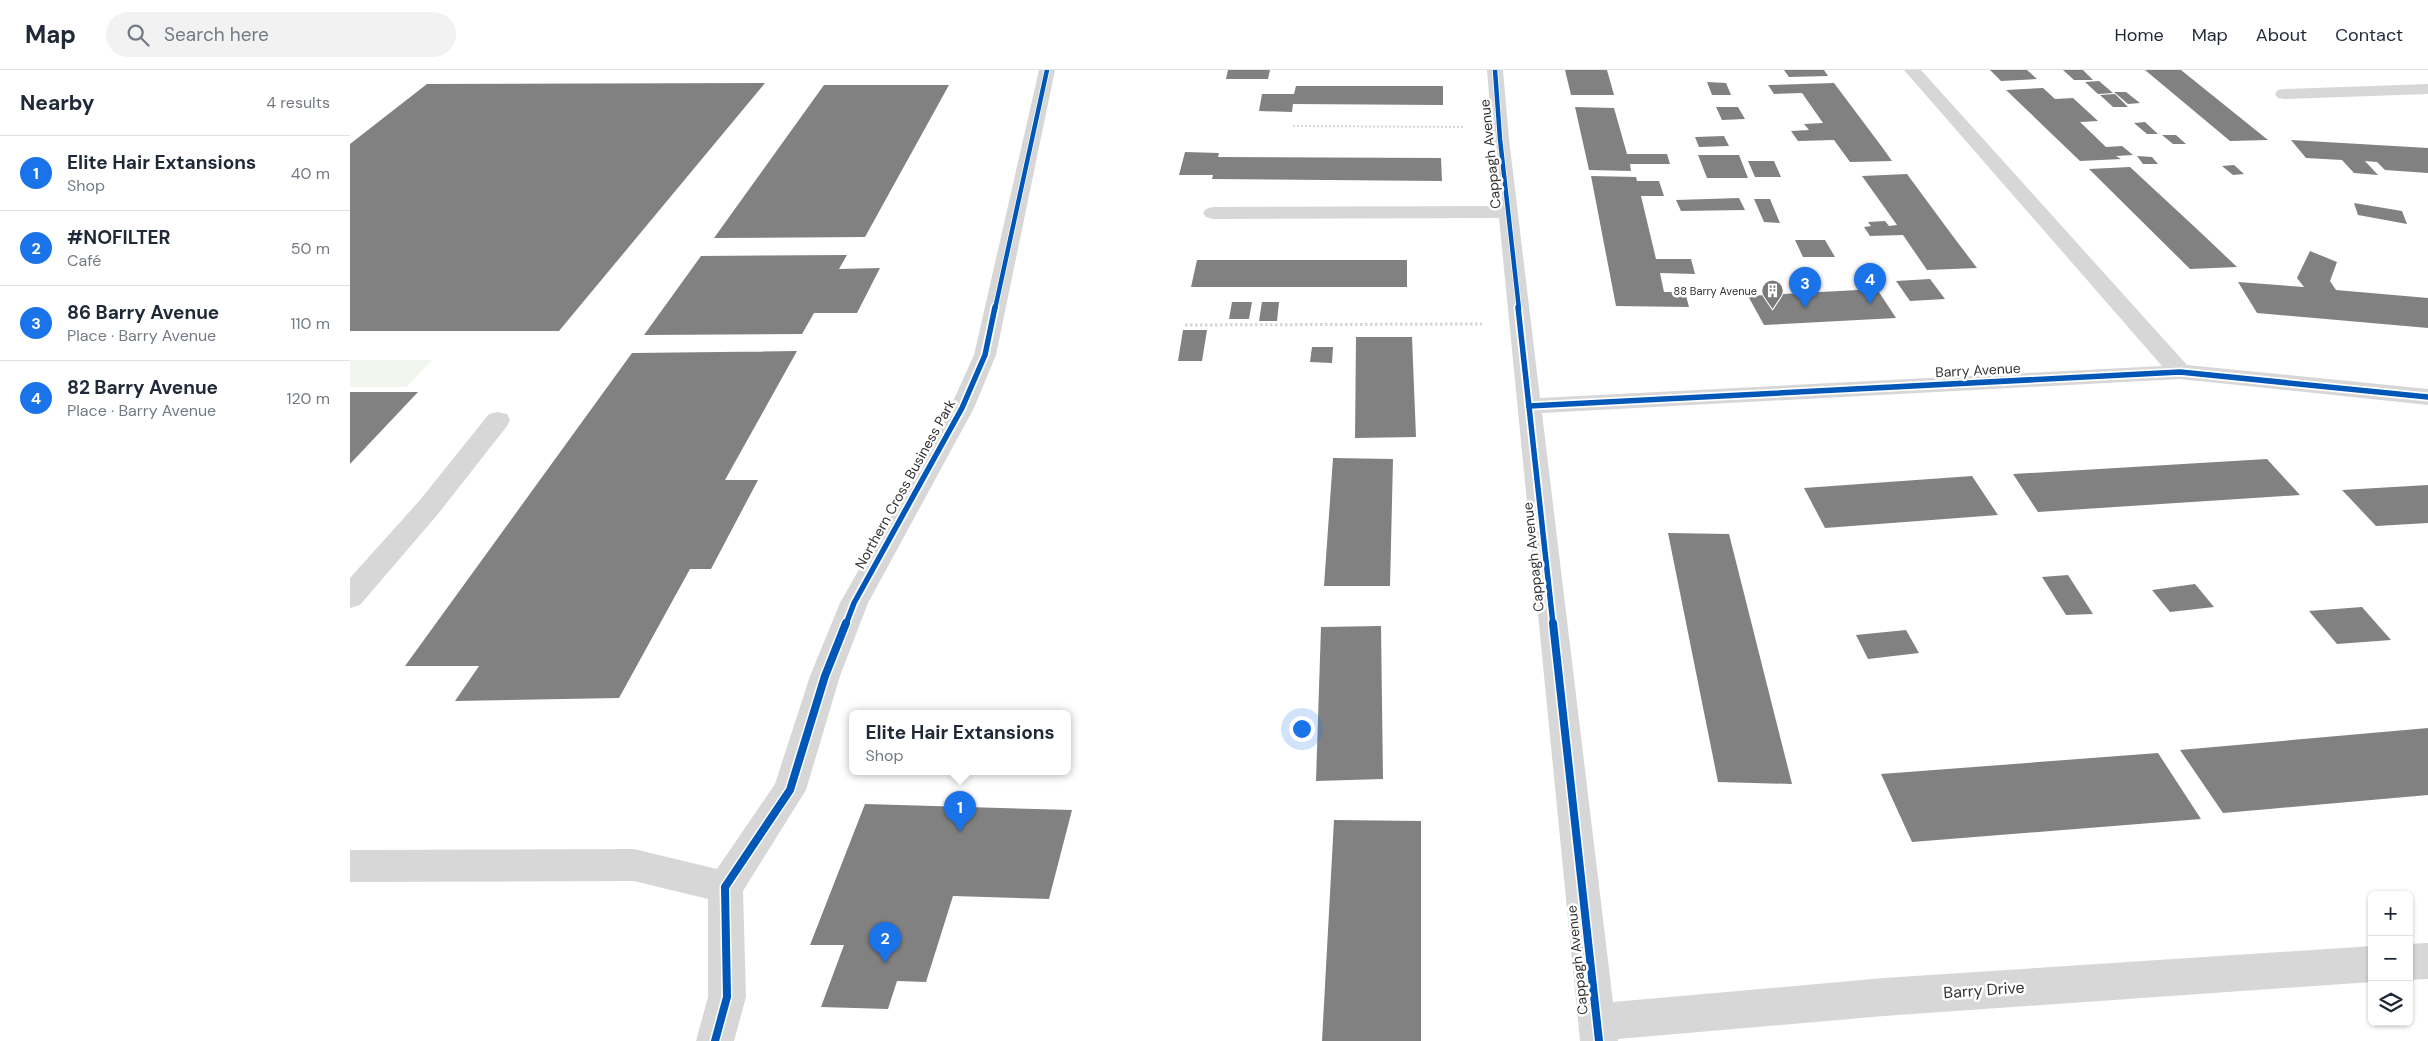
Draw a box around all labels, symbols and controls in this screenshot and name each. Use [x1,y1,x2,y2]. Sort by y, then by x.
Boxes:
search box [106,12,456,57]
text: Map [25,19,76,50]
icon: search [124,21,152,49]
text: Search here [164,22,269,47]
text: Home [2114,23,2164,47]
text: Map [2192,23,2228,47]
text: About [2256,23,2307,47]
text: Contact [2335,23,2403,47]
text: Nearby [20,89,94,117]
text: 4 results [266,92,330,113]
street label: Cappagh Avenue [1475,98,1505,210]
text: Elite Hair Extansions [67,150,256,175]
text: 1 [33,163,39,184]
text: 40 m [291,163,330,184]
text: Shop [67,175,105,196]
text: #NOFILTER [67,225,171,250]
text: 2 [31,238,41,259]
text: 50 m [291,238,330,259]
text: Café [67,250,101,271]
pin: 4 [1854,263,1886,304]
pin: 3 [1789,267,1821,308]
building icon: 88 Barry Avenue [1761,279,1785,310]
place label: 88 Barry Avenue [1674,284,1757,298]
text: 86 Barry Avenue [67,300,219,325]
text: 3 [31,313,41,334]
text: 110 m [291,313,330,334]
text: Place · Barry Avenue [67,325,216,346]
street label: Barry Avenue [1935,359,2021,381]
text: 82 Barry Avenue [67,375,218,400]
text: 4 [31,388,41,409]
text: 120 m [286,388,330,409]
street label: Northern Cross Business Park [851,396,959,572]
text: Place · Barry Avenue [67,400,216,421]
street label: Cappagh Avenue [1518,501,1548,613]
popup [849,710,1071,775]
your location [1289,716,1315,742]
text: Elite Hair Extansions [865,720,1055,745]
text: Shop [865,745,903,766]
pin: 1 [944,791,976,832]
map controls [2368,891,2413,1026]
button: + [2368,891,2413,936]
street label: Cappagh Avenue [1562,904,1592,1016]
pin: 2 [869,922,901,963]
button: − [2368,936,2413,981]
street label: Barry Drive [1943,977,2025,1003]
button: layers [2368,981,2413,1026]

